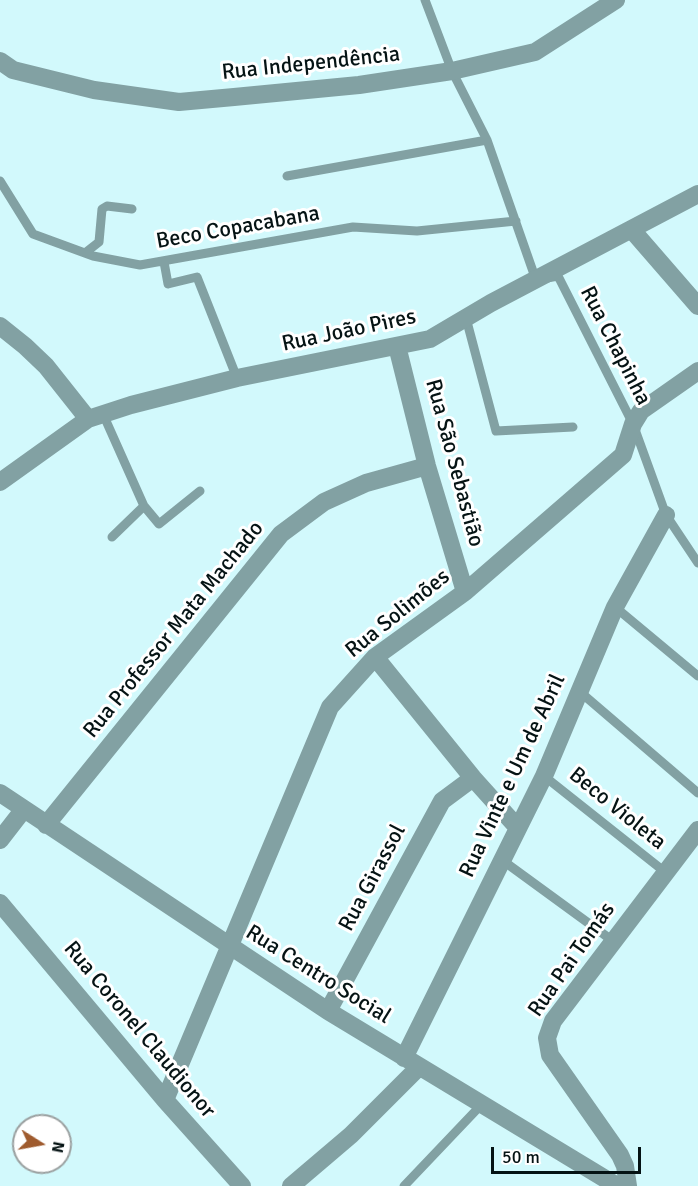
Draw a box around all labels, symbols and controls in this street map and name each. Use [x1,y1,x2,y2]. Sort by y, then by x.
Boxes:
street label: Rua Independência [221,42,401,86]
street label: Beco Copacabana [154,201,322,255]
street label: Rua Chapinha [574,282,656,410]
street label: Rua João Pires [280,304,418,358]
street label: Rua São Sebastião [419,376,489,550]
street label: Rua Professor Mata Machado [78,516,270,744]
street label: Rua Solimões [341,564,455,664]
street label: Rua Vinte e Um de Abril [454,670,572,882]
street label: Beco Violeta [563,762,671,856]
street label: Rua Girassol [334,820,412,936]
street label: Rua Pai Tomás [523,898,621,1022]
street label: Rua Centro Social [240,920,396,1030]
street label: Rua Coronel Claudionor [57,936,221,1124]
north arrow [12,1114,72,1174]
scale bar [494,1135,644,1173]
text: N [47,1140,69,1154]
text: 50 m [502,1146,540,1168]

